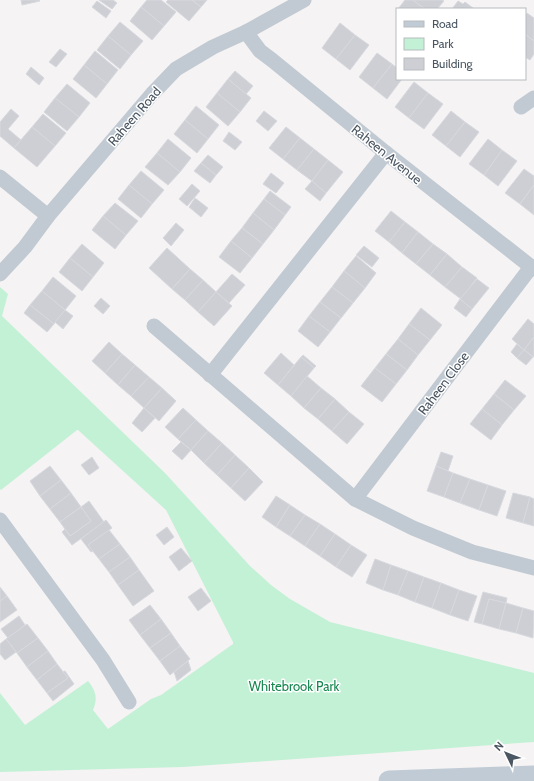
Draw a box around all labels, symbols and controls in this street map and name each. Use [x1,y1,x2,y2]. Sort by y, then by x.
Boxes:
legend [396,8,526,80]
text: Road [432,16,458,31]
text: Park [432,36,454,51]
text: Building [432,56,474,71]
street label: Raheen Road [104,83,164,149]
street label: Raheen Avenue [349,121,426,187]
street label: Raheen Close [414,348,472,418]
park label: Whitebrook Park [249,678,340,694]
north arrow [486,733,526,773]
text: N [491,739,506,754]

